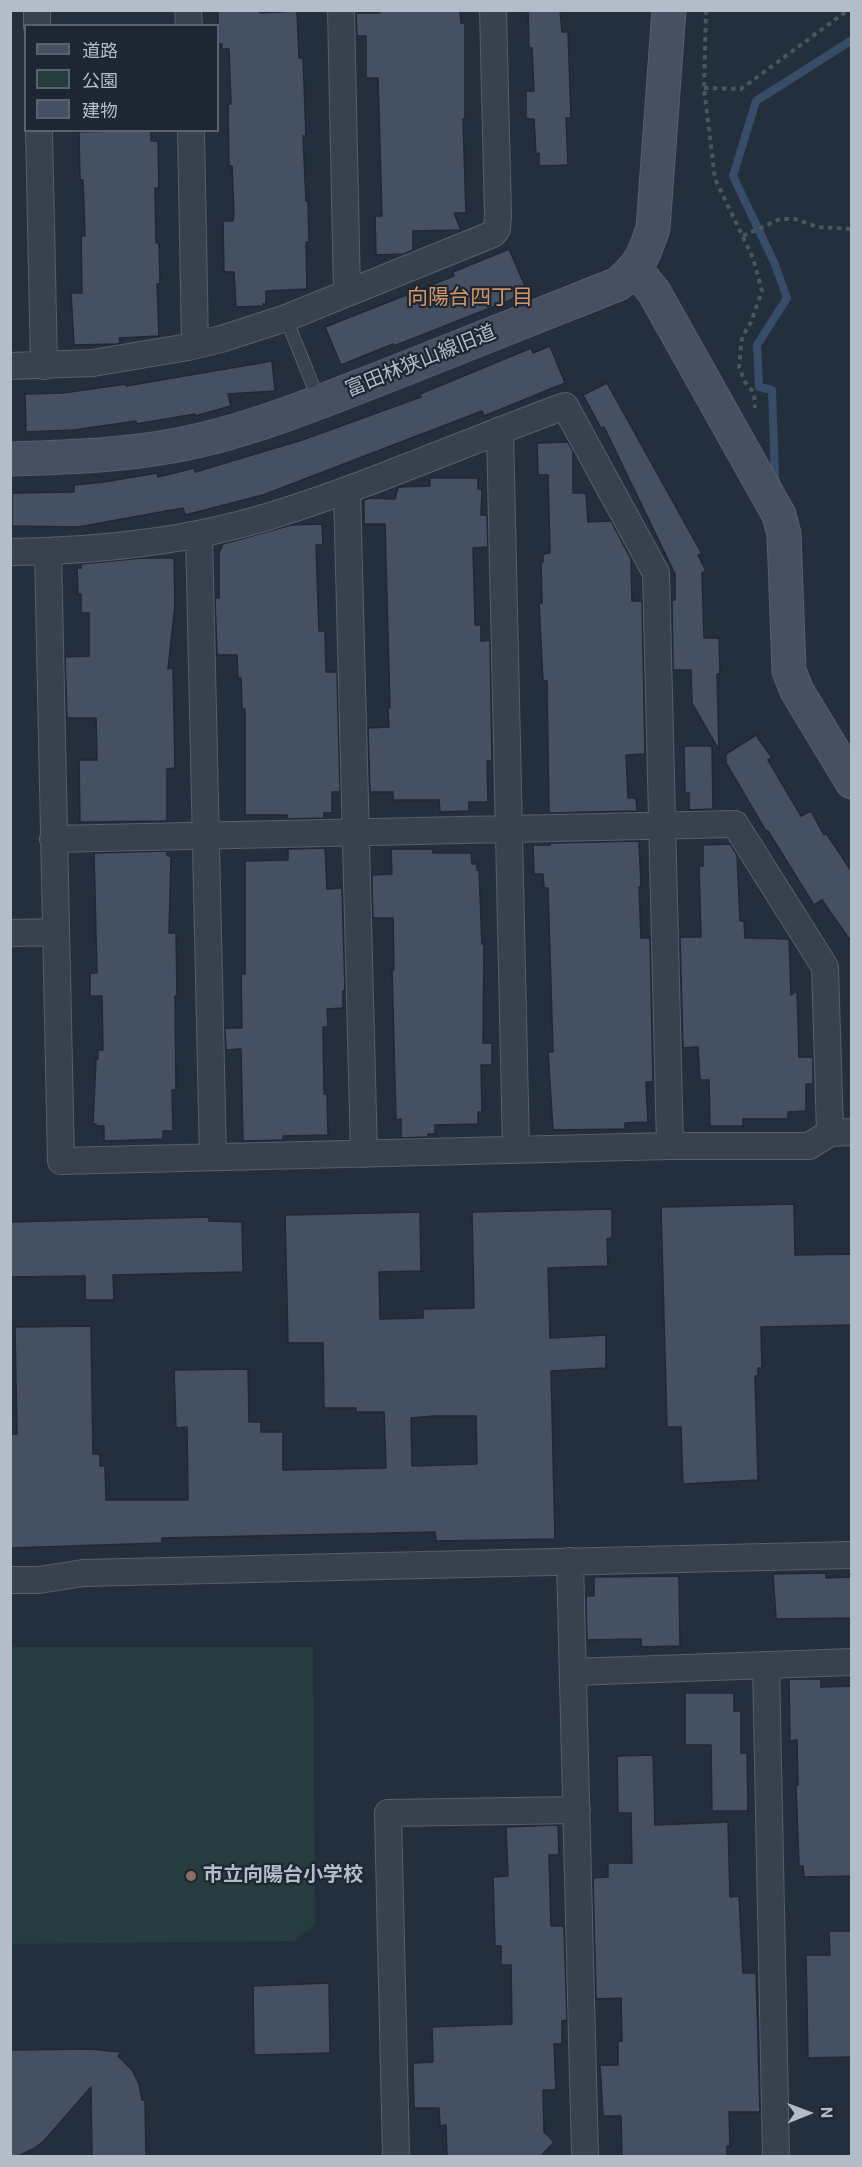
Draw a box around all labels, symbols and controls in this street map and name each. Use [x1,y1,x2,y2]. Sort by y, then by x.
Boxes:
legend [24,24,219,132]
text: 道路 [82,40,118,61]
text: 公園 [82,70,118,91]
text: 建物 [82,100,118,121]
district label: 向陽台四丁目 [407,286,533,312]
street label: 富田林狭山線旧道 [342,321,500,403]
place label: 市立向陽台小学校 [203,1864,363,1888]
marker: 市立向陽台小学校 [184,1869,198,1883]
north arrow [778,2083,838,2143]
text: N [817,2107,836,2118]

